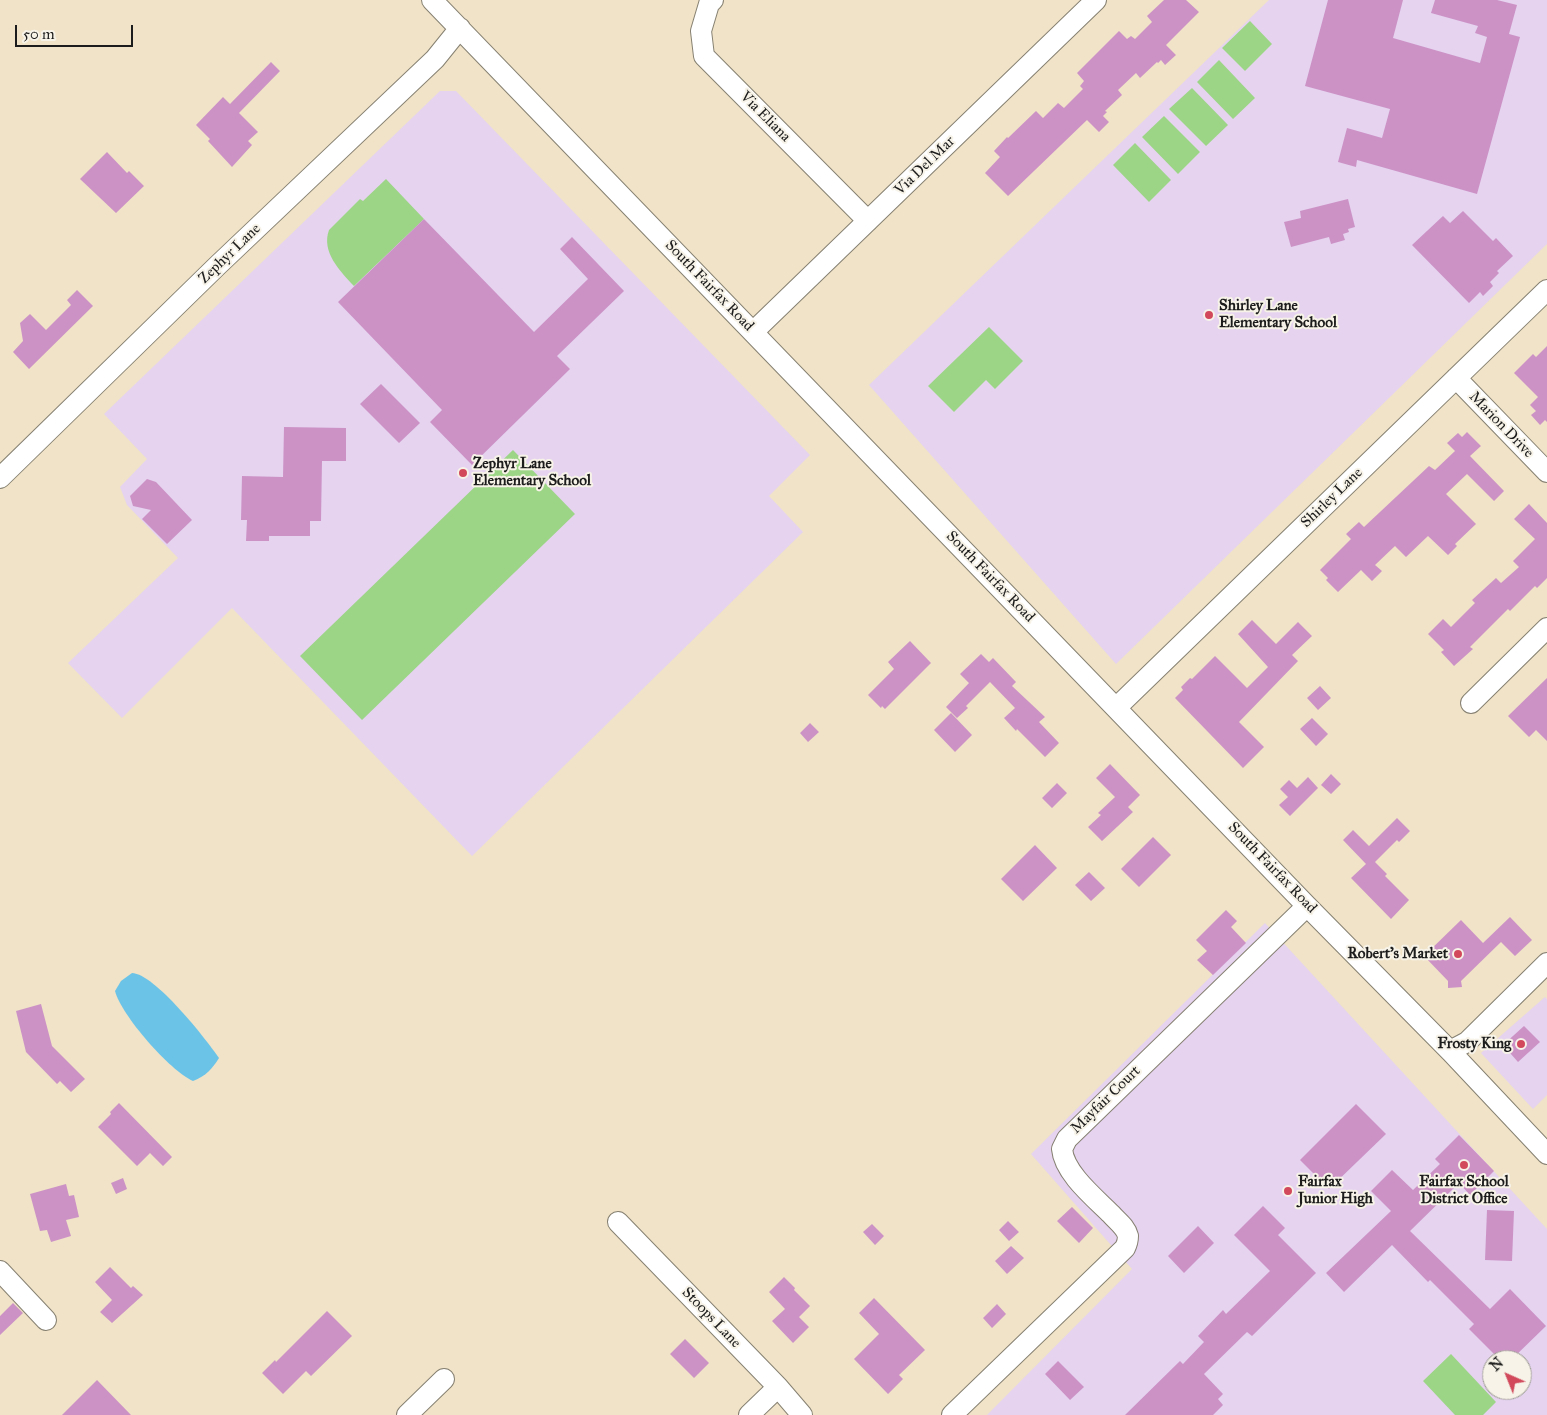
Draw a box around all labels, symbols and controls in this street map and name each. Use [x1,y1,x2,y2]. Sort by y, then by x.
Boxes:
scale bar [18,15,135,47]
text: 50 m [23,25,55,43]
street label: Via Eliana [736,88,794,146]
street label: Via Del Mar [891,133,959,199]
street label: Zephyr Lane [195,220,265,288]
street label: South Fairfax Road [661,237,757,335]
place label: Shirley Lane Elementary School [1219,297,1337,332]
marker: Shirley Lane Elementary School [1203,309,1215,321]
street label: Marion Drive [1465,388,1537,462]
place label: Zephyr Lane Elementary School [473,455,591,490]
street label: Shirley Lane [1297,464,1367,532]
marker: Zephyr Lane Elementary School [457,467,469,479]
street label: South Fairfax Road [942,528,1038,626]
street label: South Fairfax Road [1224,819,1320,917]
place label: Robert's Market [1347,945,1448,963]
marker: Robert's Market [1452,948,1464,960]
place label: Frosty King [1437,1035,1511,1053]
marker: Frosty King [1515,1038,1527,1050]
street label: Mayfair Court [1067,1062,1145,1138]
marker: Fairfax School District Office [1458,1159,1470,1171]
place label: Fairfax Junior High [1298,1173,1373,1208]
place label: Fairfax School District Office [1419,1173,1509,1208]
marker: Fairfax Junior High [1282,1185,1294,1197]
street label: Stoops Lane [678,1284,744,1352]
north arrow [1482,1350,1532,1400]
text: N [1487,1354,1507,1375]

